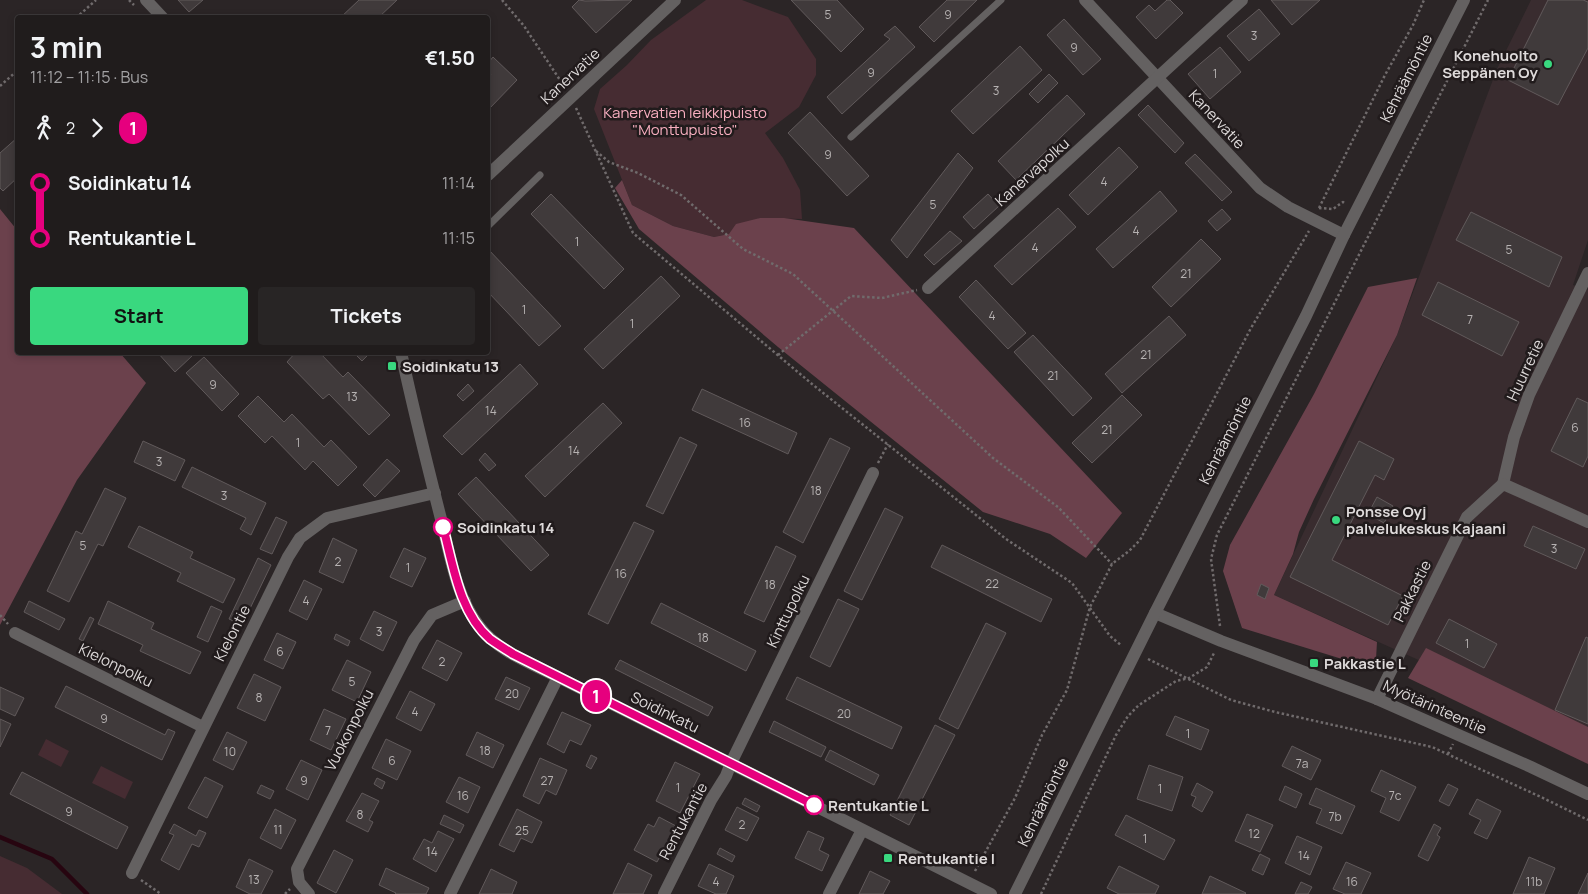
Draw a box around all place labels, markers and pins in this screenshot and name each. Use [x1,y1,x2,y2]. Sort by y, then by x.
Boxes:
place label: Konehuolto Seppänen Oy [1442,45,1539,83]
marker: Konehuolto Seppänen Oy [1542,58,1554,70]
place label: Soidinkatu 13 [402,356,499,377]
marker: Soidinkatu 13 [386,360,398,372]
place label: Ponsse Oyj palvelukeskus Kajaani [1346,501,1506,539]
marker: Ponsse Oyj palvelukeskus Kajaani [1330,514,1342,526]
marker: Soidinkatu 14 [433,517,453,537]
place label: Soidinkatu 14 [457,517,554,538]
place label: Pakkastie L [1324,653,1406,674]
marker: Pakkastie L [1308,657,1320,669]
marker: Rentukantie L [804,795,824,815]
place label: Rentukantie L [828,795,929,816]
place label: Rentukantie I [898,848,995,869]
marker: Rentukantie I [882,852,894,864]

